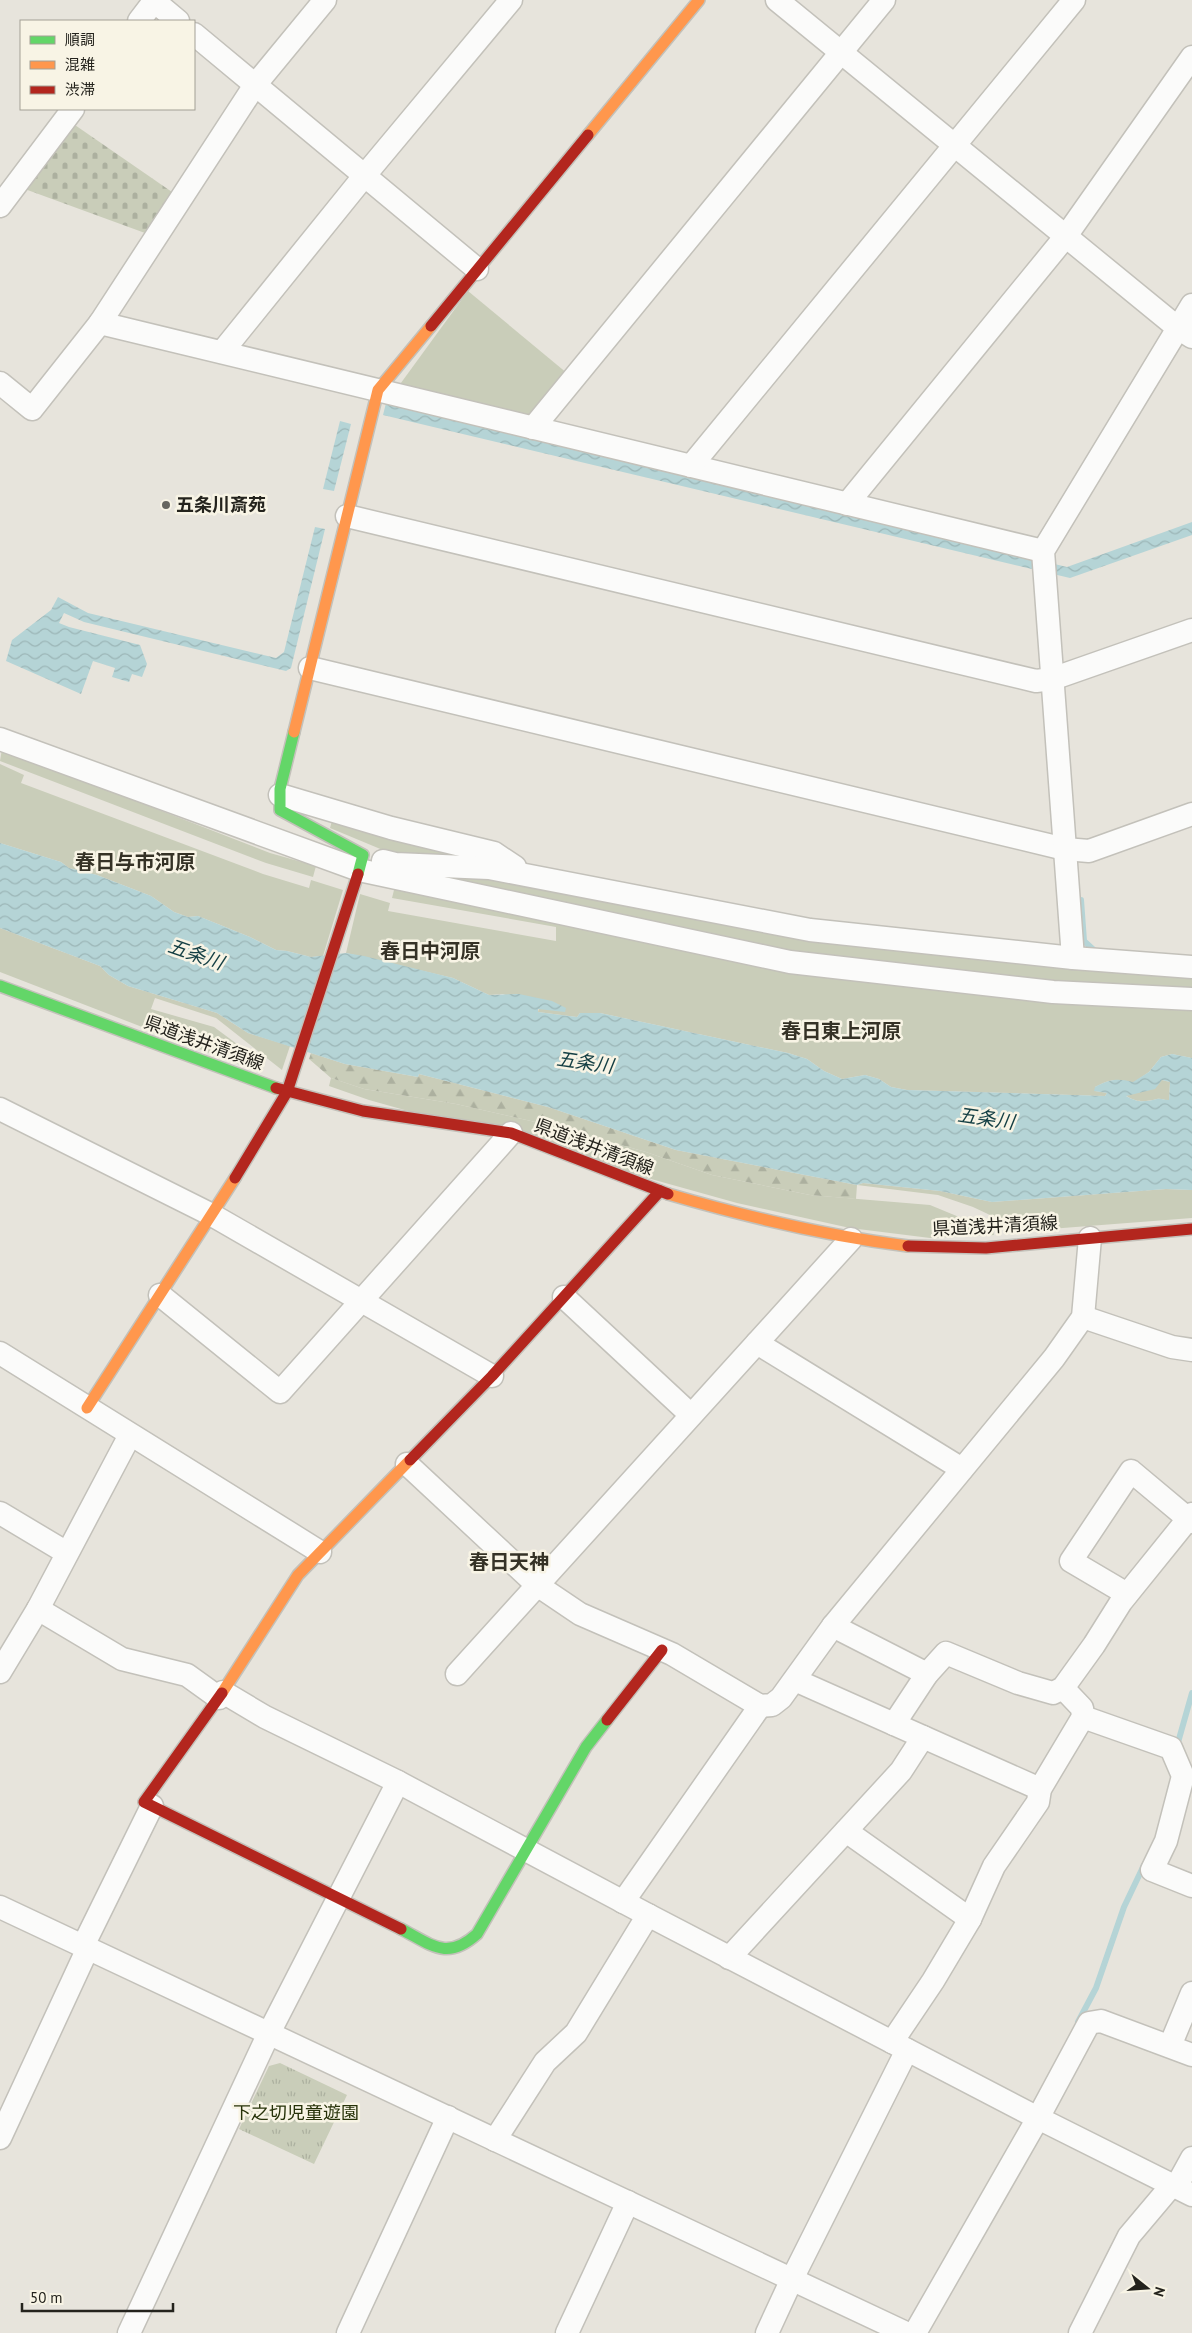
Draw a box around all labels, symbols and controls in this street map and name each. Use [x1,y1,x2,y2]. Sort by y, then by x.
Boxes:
legend [20,20,195,110]
text: 順調 [65,30,95,49]
text: 混雑 [65,55,95,74]
text: 渋滞 [65,80,95,99]
place label: 五条川斎苑 [176,493,266,516]
marker: 五条川斎苑 [160,499,172,511]
district label: 春日与市河原 [75,849,195,875]
water label: 五条川 [165,933,229,975]
district label: 春日中河原 [380,938,480,964]
street label: 県道浅井清須線 [141,1010,267,1075]
district label: 春日東上河原 [781,1018,901,1044]
water label: 五条川 [555,1046,617,1078]
water label: 五条川 [956,1102,1018,1134]
street label: 県道浅井清須線 [531,1113,657,1180]
street label: 県道浅井清須線 [931,1211,1058,1240]
district label: 春日天神 [469,1549,549,1575]
park label: 下之切児童遊園 [233,2101,359,2124]
north arrow [1122,2263,1172,2313]
scale bar [22,2280,174,2312]
text: N [1149,2285,1169,2299]
text: 50 m [30,2288,63,2307]

